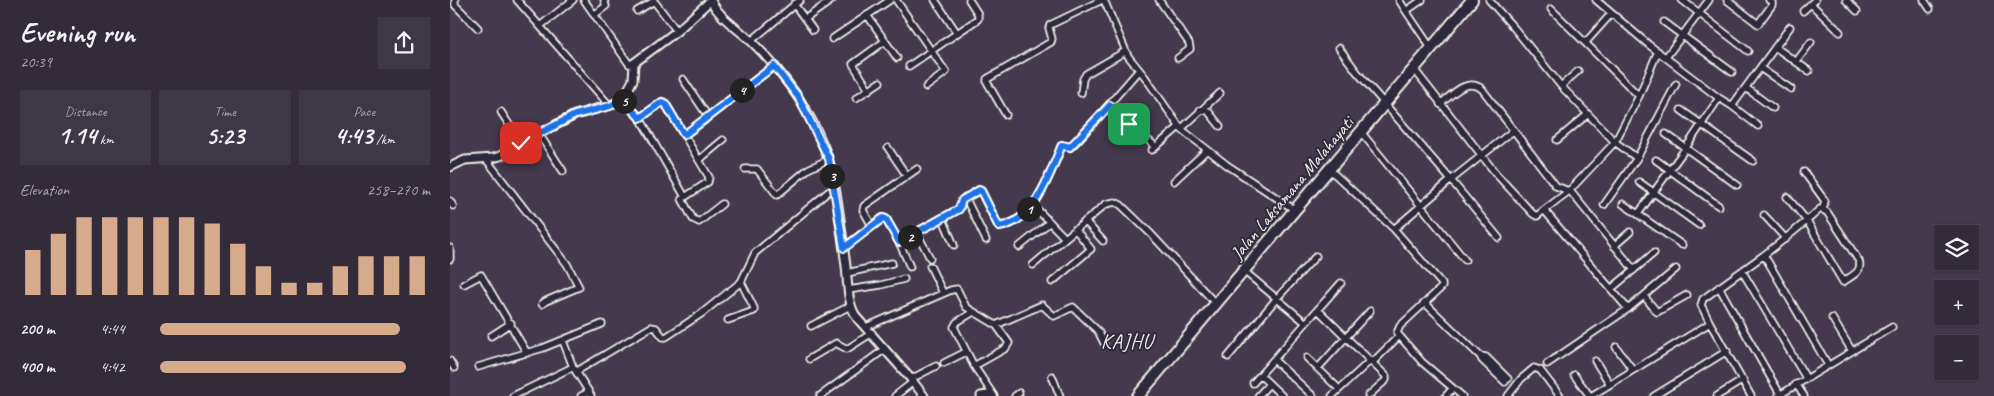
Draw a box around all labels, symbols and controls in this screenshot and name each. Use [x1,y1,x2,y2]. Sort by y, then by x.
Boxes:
text: Evening run [20,15,135,50]
button: share [378,17,430,69]
text: 20:39 [20,52,52,72]
pin: 4 [730,78,754,102]
text: 4 [739,82,746,99]
pin: 5 [612,88,636,114]
text: 5 [621,93,628,110]
text: Distance [65,103,107,120]
text: Time [214,103,236,120]
text: Pace [354,103,375,120]
pin [1108,103,1150,145]
icon: arrive [1115,110,1143,138]
street label: Jalan Laksamana Malahayati [1225,110,1360,265]
text: 1.14 [58,120,96,152]
text: 5:23 [206,120,244,152]
text: 4:43 [334,120,373,152]
pin [500,122,542,164]
icon: check [507,129,535,157]
text: km [96,131,114,148]
text: /km [373,131,395,148]
pin: 3 [820,164,844,188]
text: 3 [829,168,836,185]
text: Elevation [20,180,69,200]
text: 258–270 m [367,180,430,200]
pin: 1 [1016,196,1042,222]
text: 1 [1026,201,1033,218]
pin: 2 [898,224,922,250]
map controls [1934,225,1979,380]
button: layers [1934,225,1979,270]
text: 2 [907,229,914,246]
button: + [1934,280,1979,325]
text: 200 m [20,319,55,339]
text: 4:44 [100,319,125,339]
district label: KAJHU [1101,329,1155,354]
button: − [1934,335,1979,380]
text: 400 m [20,357,55,377]
text: 4:42 [100,357,125,377]

